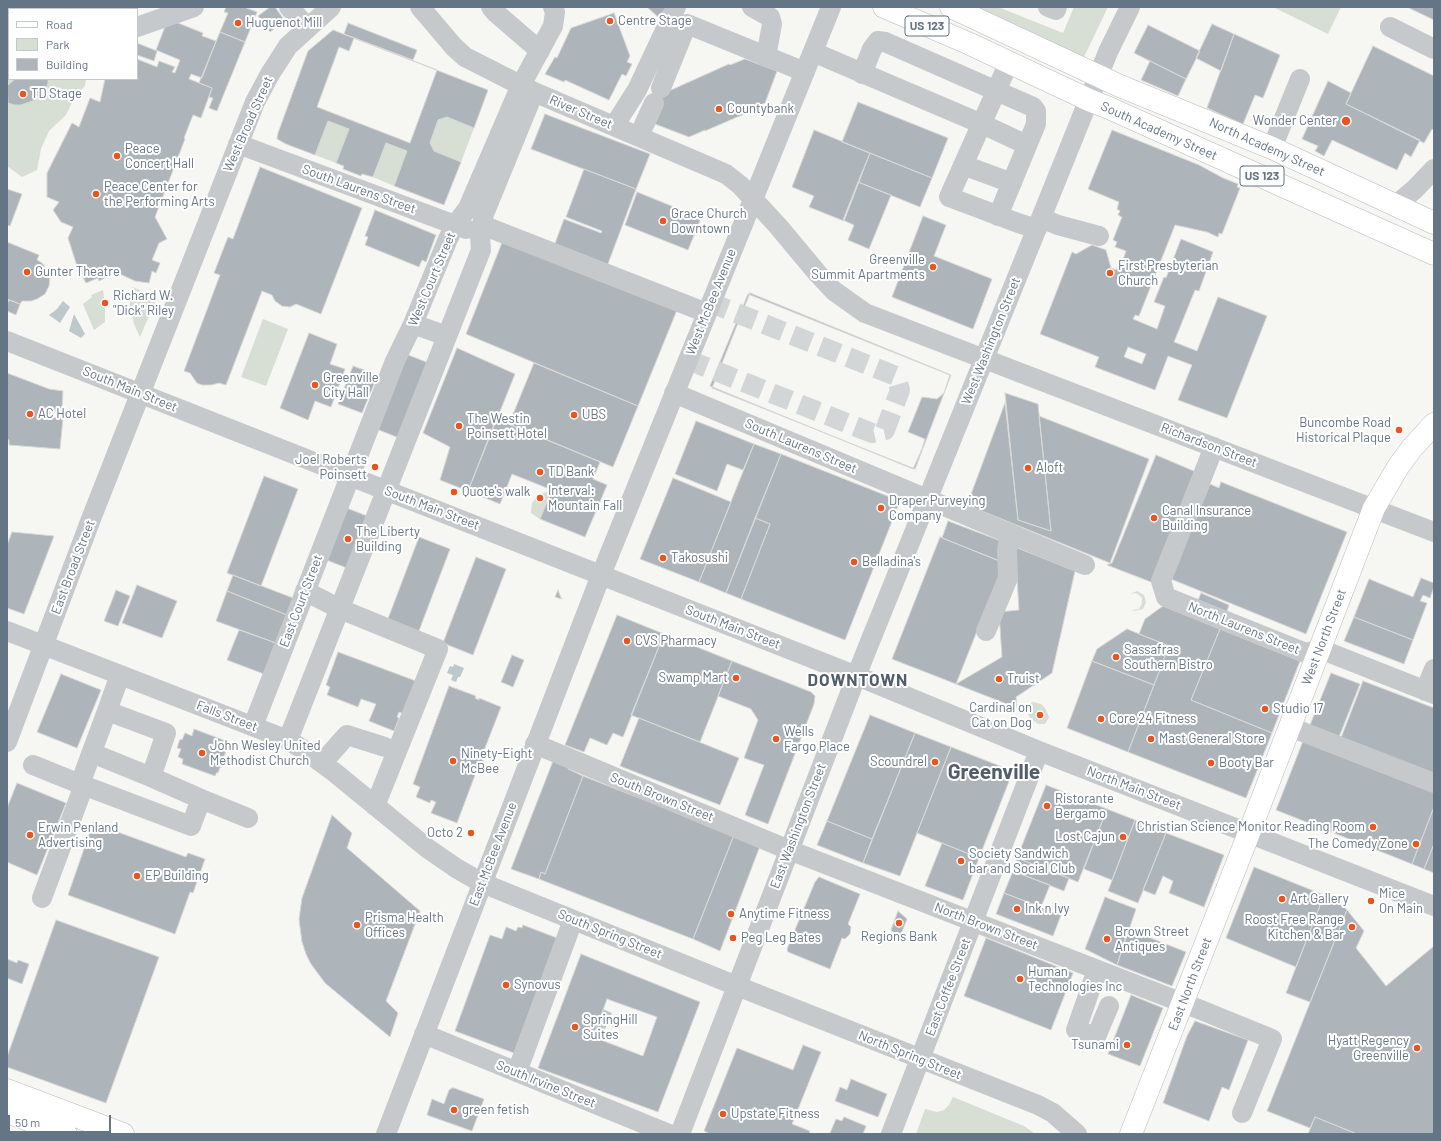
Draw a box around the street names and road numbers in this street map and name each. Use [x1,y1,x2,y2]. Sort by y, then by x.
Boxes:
road number: US 123 [905,16,949,36]
street label: West Broad Street [220,74,276,174]
street label: River Street [547,92,615,132]
street label: South Academy Street [1098,98,1220,164]
street label: North Academy Street [1207,114,1327,180]
street label: South Laurens Street [300,161,418,217]
road number: US 123 [1240,166,1284,186]
street label: West Court Street [405,230,459,328]
street label: West McBee Avenue [683,247,739,357]
street label: West Washington Street [958,275,1024,407]
street label: South Main Street [81,363,179,415]
street label: South Laurens Street [743,415,859,477]
street label: Richardson Street [1159,419,1259,471]
street label: South Main Street [382,483,482,533]
street label: East Broad Street [48,518,98,616]
street label: East Court Street [276,553,326,649]
street label: West North Street [1298,587,1350,687]
street label: North Laurens Street [1186,598,1302,658]
street label: South Main Street [683,602,783,652]
street label: Falls Street [194,697,260,735]
street label: East Washington Street [767,761,829,891]
street label: North Main Street [1085,763,1183,813]
street label: South Brown Street [608,769,716,825]
street label: East McBee Avenue [466,800,520,908]
street label: North Brown Street [932,899,1040,953]
street label: South Spring Street [556,906,664,962]
street label: East North Street [1165,935,1215,1033]
street label: East Coffee Street [922,936,974,1038]
street label: North Spring Street [856,1027,964,1083]
street label: South Irvine Street [494,1057,598,1111]

